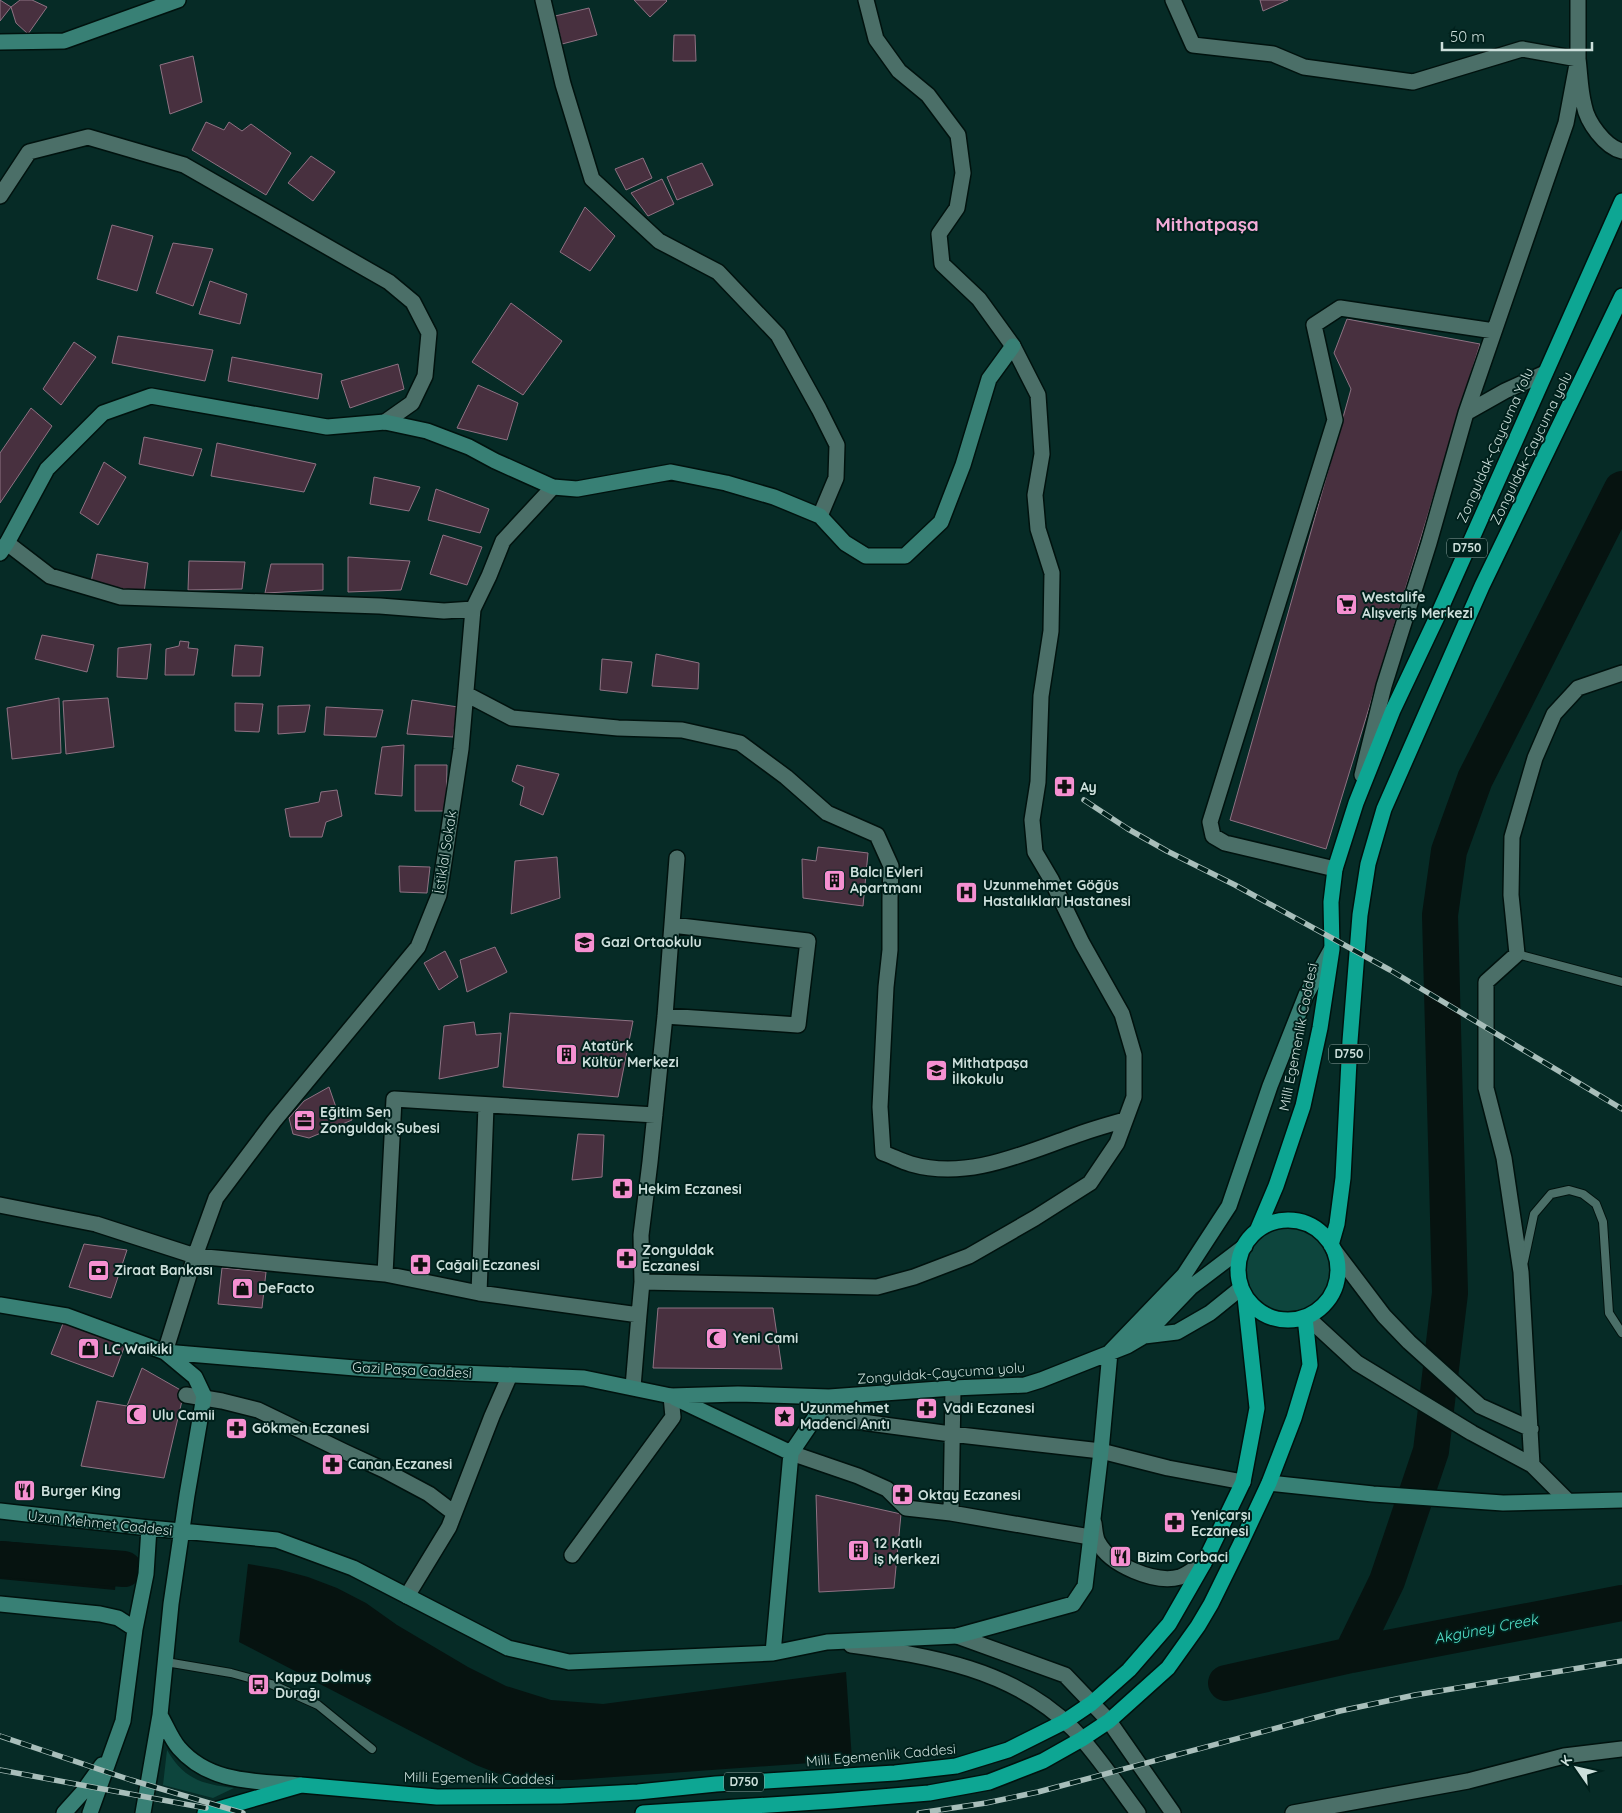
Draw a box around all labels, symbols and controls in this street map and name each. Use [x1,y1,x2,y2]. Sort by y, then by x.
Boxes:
scale bar [1442,20,1592,52]
text: 50 m [1450,27,1485,46]
district label: Mithatpaşa [1155,212,1259,236]
street label: Zonguldak-Çaycuma Yolu [1453,365,1537,525]
street label: Zonguldak-Çaycuma yolu [1486,368,1576,528]
road number: D750 [1447,538,1487,558]
place label: Westalife Alışveriş Merkezi [1362,588,1473,622]
supermarket icon: Westalife Alışveriş Merkezi [1334,593,1358,617]
pharmacy icon: Ay [1052,775,1076,799]
place label: Ay [1080,778,1097,796]
street label: İstiklal Sokak [430,809,460,895]
place label: Balcı Evleri Apartmanı [850,863,923,897]
building icon: Balcı Evleri Apartmanı [822,868,846,892]
place label: Uzunmehmet Göğüs Hastalıkları Hastanesi [983,876,1131,910]
hospital icon: Uzunmehmet Göğüs Hastalıkları Hastanesi [955,881,979,905]
school or university icon: Gazi Ortaokulu [573,930,597,954]
place label: Gazi Ortaokulu [601,933,702,951]
street label: Milli Egemenlik Caddesi [1275,961,1321,1113]
place label: Atatürk Kültür Merkezi [582,1037,679,1071]
building icon: Atatürk Kültür Merkezi [554,1042,578,1066]
road number: D750 [1329,1044,1369,1064]
place label: Mithatpaşa İlkokulu [952,1054,1028,1088]
school or university icon: Mithatpaşa İlkokulu [924,1059,948,1083]
place label: Eğitim Sen Zonguldak Şubesi [320,1103,440,1137]
office icon: Eğitim Sen Zonguldak Şubesi [292,1108,316,1132]
pharmacy icon: Hekim Eczanesi [610,1177,634,1201]
place label: Hekim Eczanesi [638,1180,742,1198]
place label: Zonguldak Eczanesi [642,1241,714,1275]
pharmacy icon: Zonguldak Eczanesi [614,1246,638,1270]
pharmacy icon: Çağali Eczanesi [408,1253,432,1277]
place label: Çağali Eczanesi [436,1256,540,1274]
bank icon: Ziraat Bankası [86,1258,110,1282]
place label: Ziraat Bankası [114,1261,213,1279]
shop icon: DeFacto [230,1276,254,1300]
place label: DeFacto [258,1279,315,1297]
mosque icon: Yeni Cami [705,1326,729,1350]
place label: Yeni Cami [733,1329,798,1347]
shop icon: LC Waikiki [76,1337,100,1361]
place label: LC Waikiki [104,1340,172,1358]
street label: Gazi Paşa Caddesi [352,1358,472,1382]
street label: Zonguldak-Çaycuma yolu [856,1358,1026,1388]
pharmacy icon: Vadi Eczanesi [915,1396,939,1420]
place label: Uzunmehmet Madenci Anıtı [800,1399,890,1433]
place label: Vadi Eczanesi [943,1399,1035,1417]
mosque icon: Ulu Camii [124,1403,148,1427]
place icon: Uzunmehmet Madenci Anıtı [772,1404,796,1428]
place label: Ulu Camii [152,1406,215,1424]
pharmacy icon: Gökmen Eczanesi [224,1416,248,1440]
place label: Gökmen Eczanesi [252,1419,369,1437]
pharmacy icon: Canan Eczanesi [320,1452,344,1476]
place label: Canan Eczanesi [348,1455,452,1473]
restaurant icon: Burger King [13,1479,37,1503]
place label: Burger King [41,1482,121,1500]
pharmacy icon: Oktay Eczanesi [890,1483,914,1507]
place label: Oktay Eczanesi [918,1486,1021,1504]
street label: Uzun Mehmet Caddesi [27,1506,173,1540]
place label: Yeniçarşı Eczanesi [1191,1506,1251,1540]
pharmacy icon: Yeniçarşı Eczanesi [1163,1511,1187,1535]
place label: 12 Katlı iş Merkezi [874,1534,940,1568]
building icon: 12 Katlı iş Merkezi [846,1539,870,1563]
restaurant icon: Bizim Corbaci [1109,1545,1133,1569]
place label: Bizim Corbaci [1137,1548,1228,1566]
water label: Akgüney Creek [1432,1609,1541,1648]
place label: Kapuz Dolmuş Durağı [275,1668,371,1702]
bus stop icon: Kapuz Dolmuş Durağı [247,1673,271,1697]
street label: Milli Egemenlik Caddesi [805,1739,957,1771]
north arrow [1552,1743,1602,1793]
text: K [1556,1752,1576,1770]
street label: Milli Egemenlik Caddesi [404,1768,554,1788]
road number: D750 [724,1772,764,1791]

